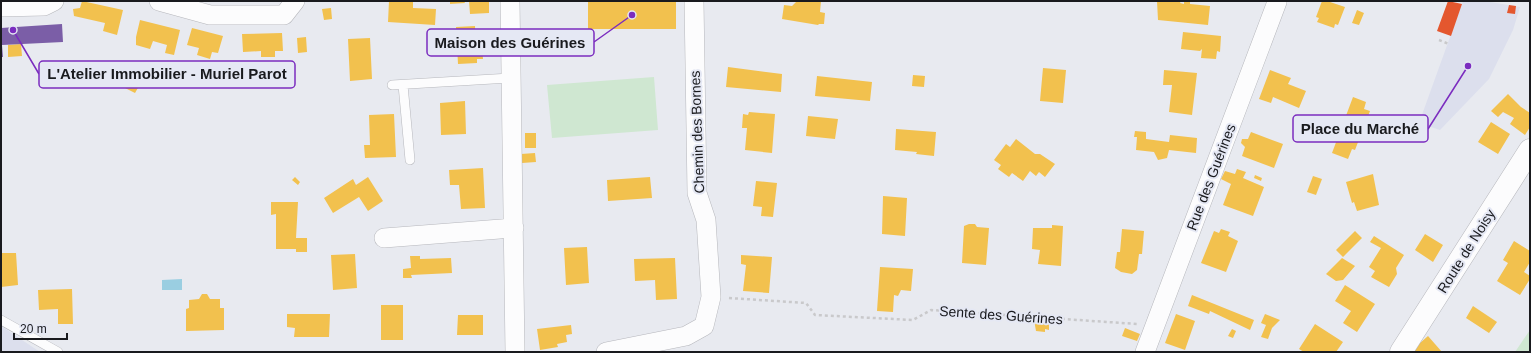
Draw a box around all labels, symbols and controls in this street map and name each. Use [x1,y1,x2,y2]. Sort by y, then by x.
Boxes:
callout: Maison des Guérines [427,29,594,56]
text: Maison des Guérines [435,34,585,51]
callout: L'Atelier Immobilier - Muriel Parot [39,61,295,88]
text: L'Atelier Immobilier - Muriel Parot [47,65,287,82]
street label: Chemin des Bornes [687,70,707,194]
callout: Place du Marché [1293,115,1428,142]
text: Place du Marché [1301,120,1419,137]
street label: Rue des Guérines [1183,121,1239,233]
street label: Route de Noisy [1434,206,1498,296]
street label: Sente des Guérines [939,303,1063,327]
scale bar [14,315,67,341]
text: 20 m [20,322,47,336]

